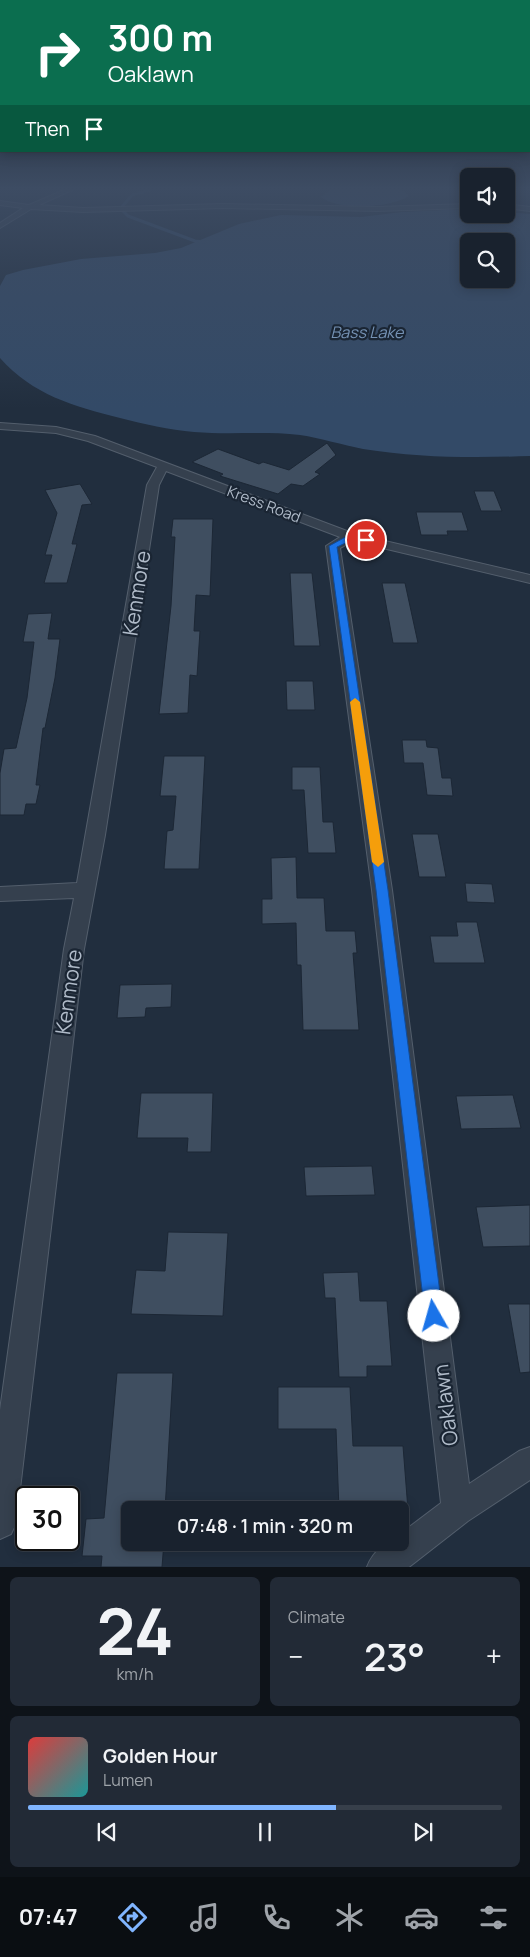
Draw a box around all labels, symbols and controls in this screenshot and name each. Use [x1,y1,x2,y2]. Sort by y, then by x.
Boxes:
text: 300 m [108,14,213,62]
icon: right [25,20,90,85]
text: Oaklawn [108,59,194,89]
icon: arrive [80,115,108,143]
text: Then [25,116,70,142]
map controls [460,168,515,288]
button: sound [460,168,515,223]
button: search [460,233,515,288]
water label: Bass Lake [331,321,405,343]
street label: Kress Road [224,480,304,528]
pin [345,519,387,561]
icon: arrive [352,526,380,554]
street label: Kenmore [115,548,157,638]
street label: Kenmore [48,948,88,1036]
position arrow [407,1289,459,1341]
street label: Oaklawn [426,1363,464,1447]
speed limit sign: 30 [15,1486,80,1551]
text: 07:48 · 1 min · 320 m [177,1513,353,1539]
text: 24 [97,1586,173,1675]
text: Climate [288,1606,345,1628]
text: 23° [364,1630,425,1682]
text: − [288,1637,303,1675]
text: + [486,1637,502,1675]
text: km/h [116,1663,154,1685]
text: Golden Hour [103,1743,217,1769]
text: Lumen [103,1769,153,1791]
icon: previous [93,1818,121,1846]
icon: pause [251,1818,279,1846]
icon: next [409,1818,437,1846]
icon: directions [115,1900,150,1935]
icon: music [187,1900,222,1935]
icon: phone [259,1900,294,1935]
icon: climate [332,1900,367,1935]
icon: car [404,1900,439,1935]
icon: filters [476,1900,511,1935]
text: 07:47 [19,1902,78,1932]

